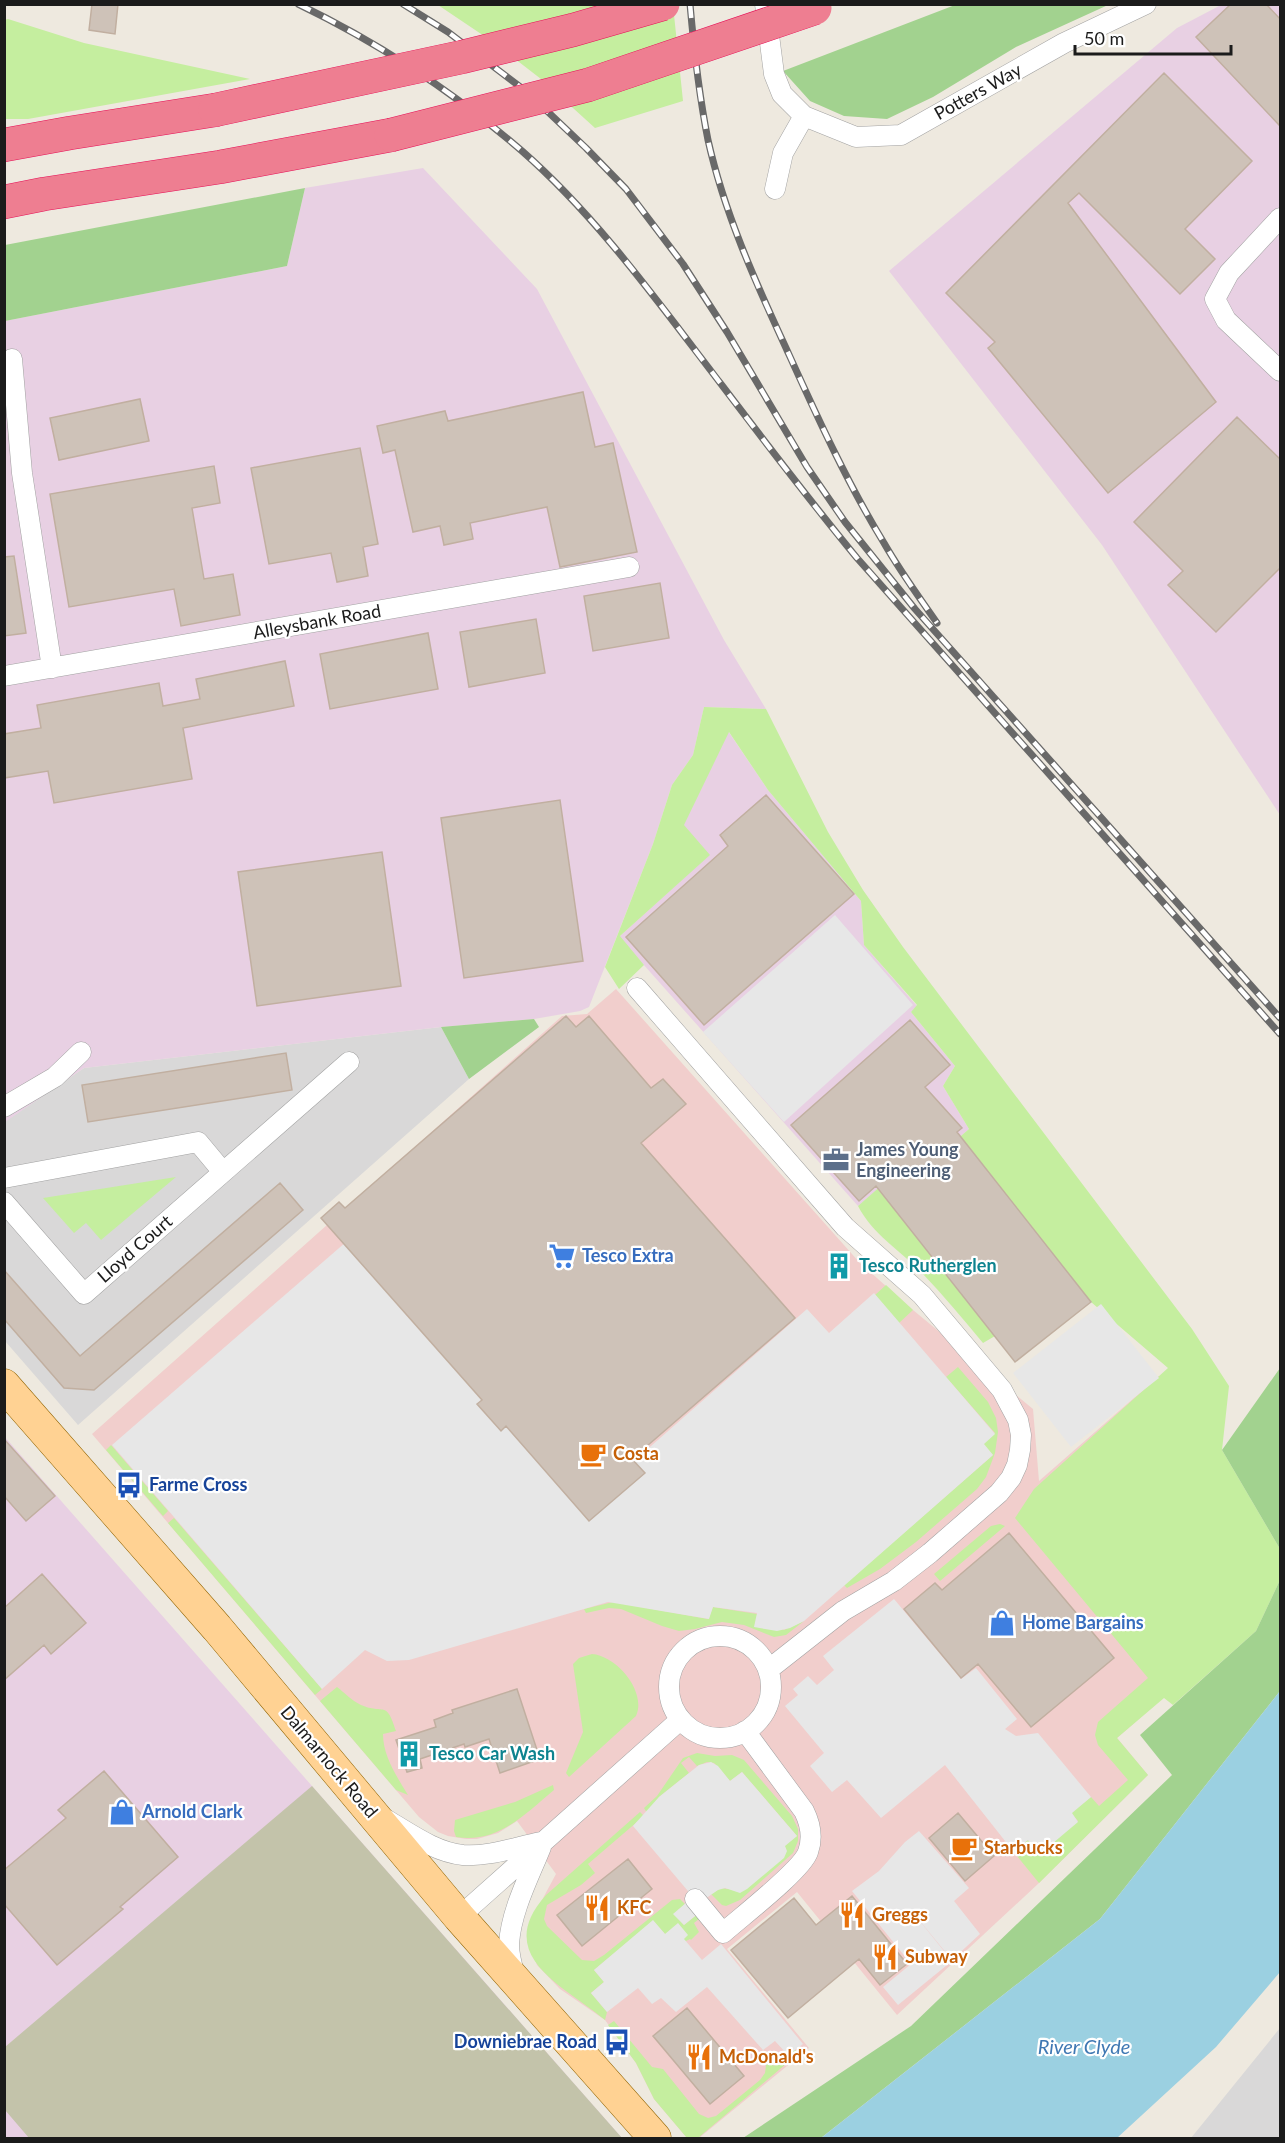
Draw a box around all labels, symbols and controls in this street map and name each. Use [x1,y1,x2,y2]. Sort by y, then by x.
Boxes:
scale bar [1075,18,1231,56]
text: 50 m [1084,27,1124,49]
street label: Potters Way [930,58,1026,124]
street label: Alleysbank Road [251,599,383,643]
place label: James Young Engineering [856,1138,959,1181]
office icon: James Young Engineering [821,1145,851,1175]
street label: Lloyd Court [92,1209,177,1287]
supermarket icon: Tesco Extra [547,1241,577,1271]
place label: Tesco Extra [582,1244,674,1266]
building icon: Tesco Rutherglen [824,1251,854,1281]
place label: Tesco Rutherglen [859,1254,997,1276]
cafe icon: Costa [578,1439,608,1469]
place label: Costa [613,1442,659,1464]
bus stop icon: Farme Cross [114,1470,144,1500]
place label: Farme Cross [149,1473,247,1495]
shop icon: Home Bargains [987,1608,1017,1638]
place label: Home Bargains [1022,1611,1144,1633]
street label: Dalmarnock Road [277,1701,383,1822]
building icon: Tesco Car Wash [394,1739,424,1769]
place label: Tesco Car Wash [429,1742,555,1764]
shop icon: Arnold Clark [107,1797,137,1827]
place label: Arnold Clark [141,1800,243,1822]
cafe icon: Starbucks [949,1833,979,1863]
place label: Starbucks [984,1836,1063,1858]
restaurant icon: KFC [582,1893,612,1923]
place label: KFC [617,1896,651,1918]
restaurant icon: Greggs [837,1900,867,1930]
place label: Greggs [872,1903,928,1925]
restaurant icon: Subway [870,1942,900,1972]
place label: Subway [905,1945,968,1967]
bus stop icon: Downiebrae Road [602,2027,632,2057]
place label: Downiebrae Road [454,2030,597,2052]
water label: River Clyde [1038,2034,1130,2058]
restaurant icon: McDonald's [684,2042,714,2072]
place label: McDonald's [719,2045,814,2067]

